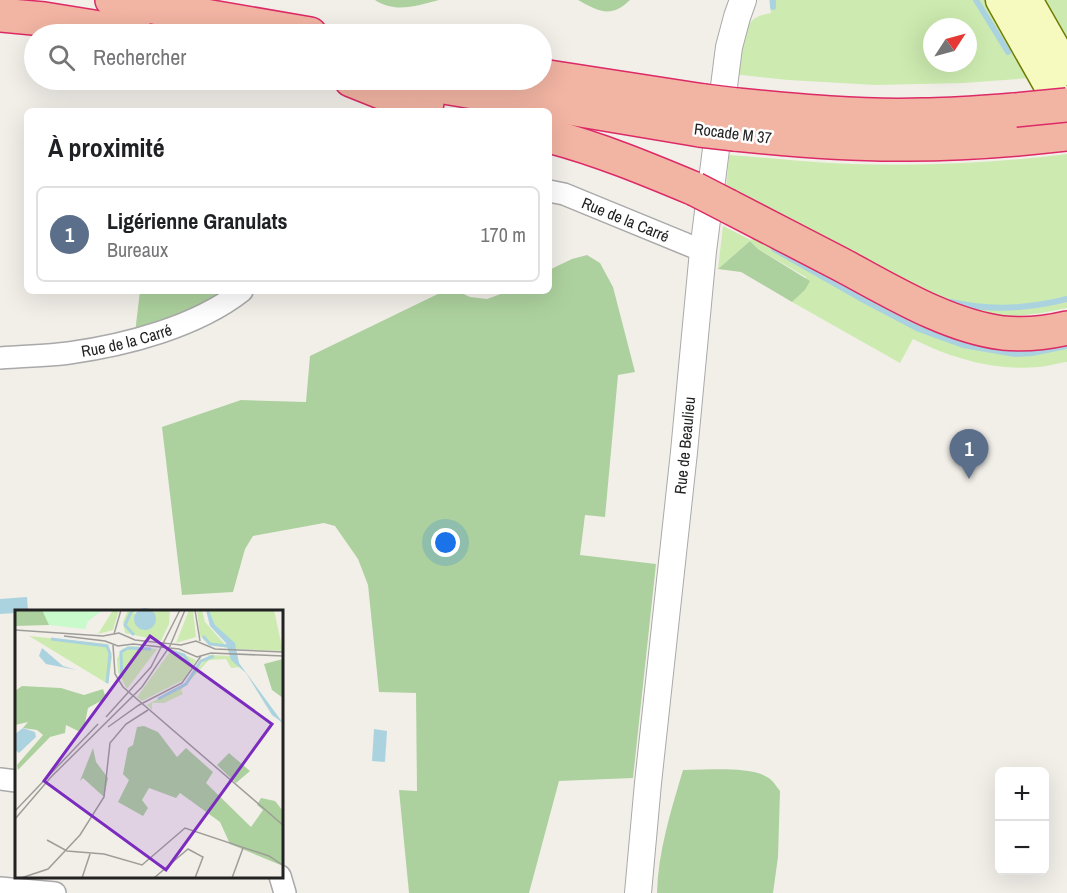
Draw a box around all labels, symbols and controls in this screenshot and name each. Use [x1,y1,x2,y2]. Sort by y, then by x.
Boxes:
north arrow [923,18,977,72]
search box [24,24,552,90]
icon: search [45,41,78,74]
text: Rechercher [93,42,186,72]
street label: Rocade M 37 [693,117,773,149]
text: À proximité [48,130,165,165]
street label: Rue de la Carré [579,192,673,247]
text: Ligérienne Granulats [107,206,287,236]
text: 1 [65,221,74,248]
text: 170 m [480,221,526,248]
text: Bureaux [107,236,168,263]
street label: Rue de la Carré [79,318,175,362]
street label: Rue de Beaulieu [668,396,700,495]
pin: 1 [950,430,988,479]
your location [431,528,460,557]
inset map [15,610,284,878]
map controls [995,767,1049,875]
button: + [995,767,1049,821]
button: − [995,821,1049,875]

